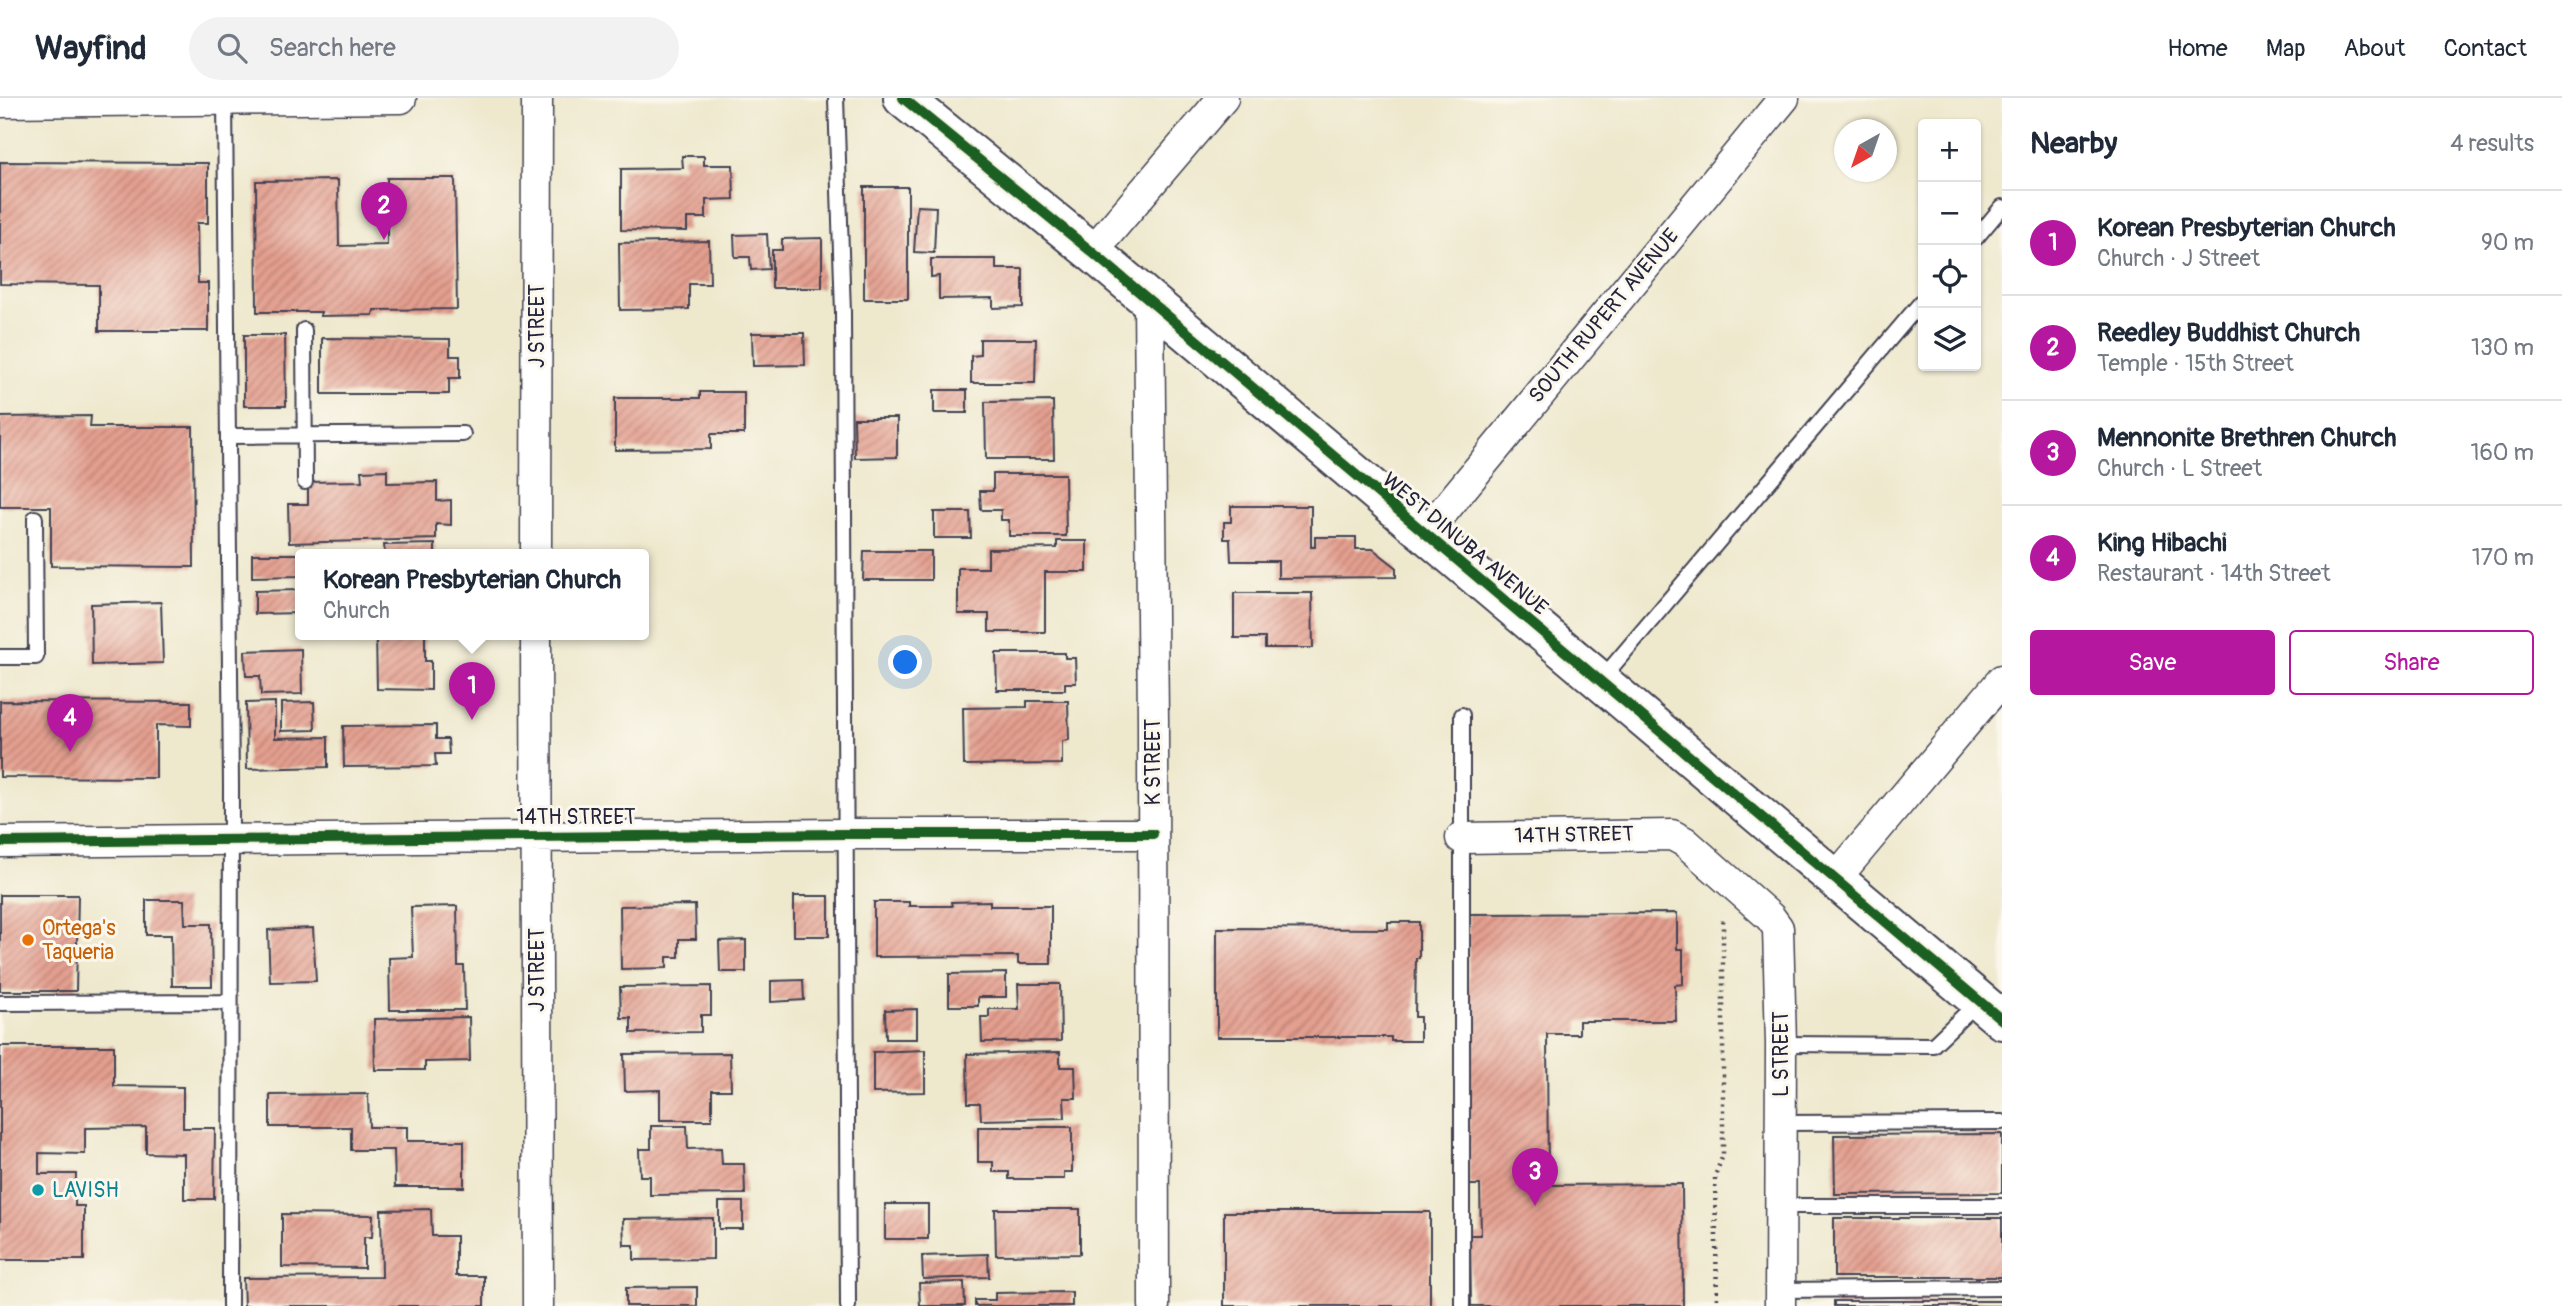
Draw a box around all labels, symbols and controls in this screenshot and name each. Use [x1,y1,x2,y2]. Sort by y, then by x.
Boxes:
search box [189,17,679,80]
text: Wayfind [35,28,147,69]
icon: search [213,29,251,67]
text: Search here [269,32,396,64]
text: Home [2167,34,2228,63]
text: Map [2266,34,2306,63]
text: About [2344,34,2406,63]
text: Contact [2444,34,2527,63]
north arrow [1834,119,1897,182]
map controls [1918,119,1981,371]
button: + [1918,119,1981,182]
text: Nearby [2030,125,2117,162]
text: 4 results [2450,129,2534,158]
pin: 2 [361,182,407,240]
button: − [1918,182,1981,245]
text: Korean Presbyterian Church [2097,212,2396,244]
street label: SOUTH RUPERT AVENUE [1523,223,1685,409]
text: 1 [2049,228,2058,257]
text: 90 m [2481,228,2534,257]
text: Church · J Street [2097,244,2260,273]
button: locate [1918,245,1981,308]
street label: J STREET [524,284,551,368]
button: layers [1918,308,1981,371]
text: Reedley Buddhist Church [2097,317,2360,349]
text: 2 [2047,333,2059,362]
text: 130 m [2471,333,2534,362]
text: Temple · 15th Street [2097,349,2294,378]
text: Mennonite Brethren Church [2097,422,2396,454]
text: 3 [2047,438,2059,467]
text: 160 m [2470,438,2534,467]
text: Church · L Street [2097,454,2262,483]
street label: WEST DINUBA AVENUE [1376,467,1554,621]
text: King Hibachi [2097,527,2227,559]
text: 4 [2046,543,2060,572]
text: 170 m [2472,543,2534,572]
popup [295,549,649,640]
text: Restaurant · 14th Street [2097,559,2330,588]
text: Korean Presbyterian Church [323,564,621,596]
text: Church [323,596,390,625]
button: Save [2030,630,2275,695]
button: Share [2289,630,2534,695]
your location [888,645,922,679]
pin: 1 [449,662,495,720]
pin: 4 [47,694,93,752]
street label: K STREET [1140,718,1167,805]
street label: 14TH STREET [516,804,636,831]
street label: 14TH STREET [1514,820,1634,850]
place label: Ortega's Taqueria [42,915,116,966]
street label: J STREET [524,928,551,1012]
marker: Ortega's Taqueria [20,932,36,948]
street label: L STREET [1768,1011,1795,1097]
pin: 3 [1512,1148,1558,1206]
place label: LAVISH [52,1177,119,1204]
marker: LAVISH [30,1182,46,1198]

